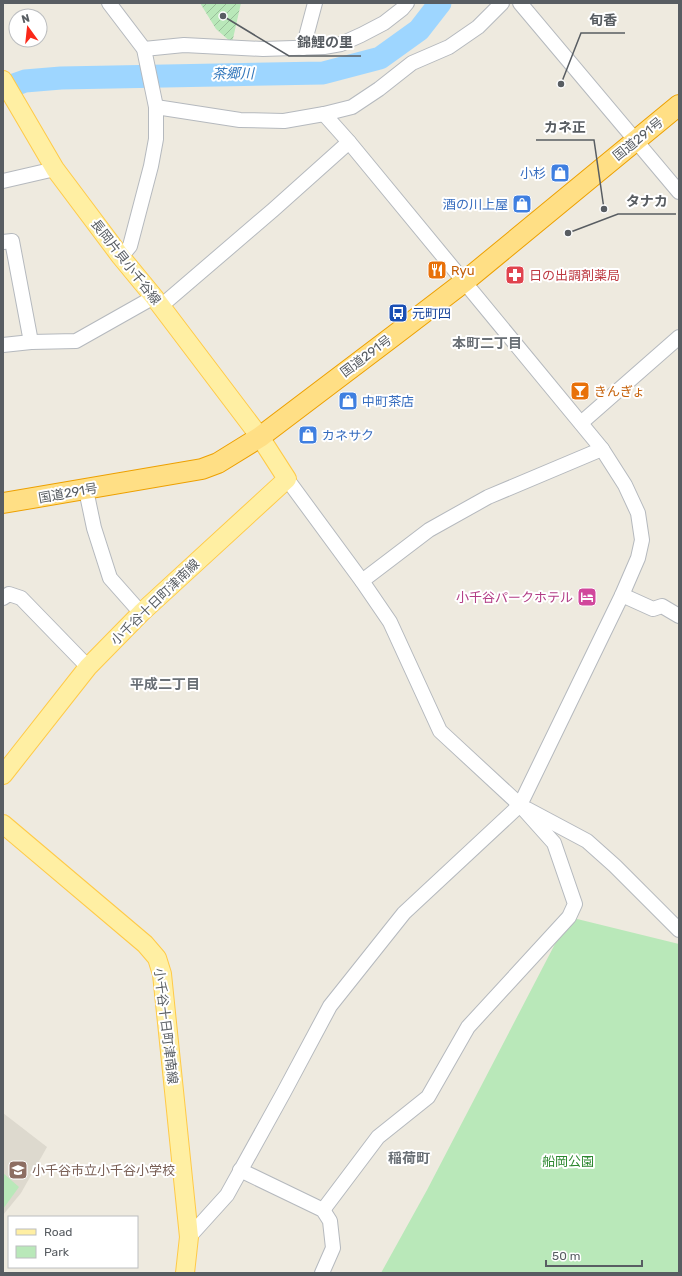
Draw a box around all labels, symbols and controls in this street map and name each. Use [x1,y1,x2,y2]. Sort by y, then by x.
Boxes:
callout: 旬香 [581,7,625,33]
north arrow [8,8,48,48]
text: N [20,11,31,26]
text: 旬香 [589,12,617,29]
callout: 錦鯉の里 [289,30,361,56]
text: 錦鯉の里 [297,34,353,51]
water label: 茶郷川 [212,65,256,83]
callout: カネ正 [536,114,594,140]
street label: 国道291号 [610,114,666,164]
text: カネ正 [544,119,586,136]
shop icon: 小杉 [549,162,571,184]
place label: 小杉 [520,166,546,181]
callout: タナカ [618,188,676,214]
shop icon: 酒の川上屋 [511,193,533,215]
text: タナカ [626,193,668,210]
place label: 酒の川上屋 [443,197,508,212]
street label: 長岡片貝小千谷線 [88,216,164,308]
restaurant icon: Ryu [426,259,448,281]
place label: Ryu [451,263,475,278]
pharmacy icon: 日の出調剤薬局 [504,264,526,286]
place label: 日の出調剤薬局 [529,268,620,283]
bus stop icon: 元町四 [387,302,409,324]
place label: 元町四 [412,306,451,321]
street label: 国道291号 [338,332,394,380]
district label: 本町二丁目 [452,335,522,352]
bar icon: きんぎょ [569,380,591,402]
place label: きんぎょ [594,384,645,399]
shop icon: 中町茶店 [337,390,359,412]
place label: 中町茶店 [362,394,414,409]
shop icon: カネサク [297,424,319,446]
place label: カネサク [322,428,374,443]
street label: 国道291号 [37,480,99,506]
street label: 小千谷十日町津南線 [108,556,202,648]
hotel icon: 小千谷パークホテル [576,586,598,608]
place label: 小千谷パークホテル [456,590,573,605]
district label: 平成二丁目 [130,676,200,693]
street label: 小千谷十日町津南線 [151,967,181,1085]
district label: 稲荷町 [388,1150,430,1167]
park label: 船岡公園 [542,1154,594,1169]
school or university icon: 小千谷市立小千谷小学校 [7,1159,29,1181]
place label: 小千谷市立小千谷小学校 [32,1163,175,1178]
legend [8,1216,138,1268]
text: Road [44,1225,72,1239]
scale bar [546,1242,642,1268]
text: Park [44,1245,70,1259]
text: 50 m [552,1249,580,1263]

